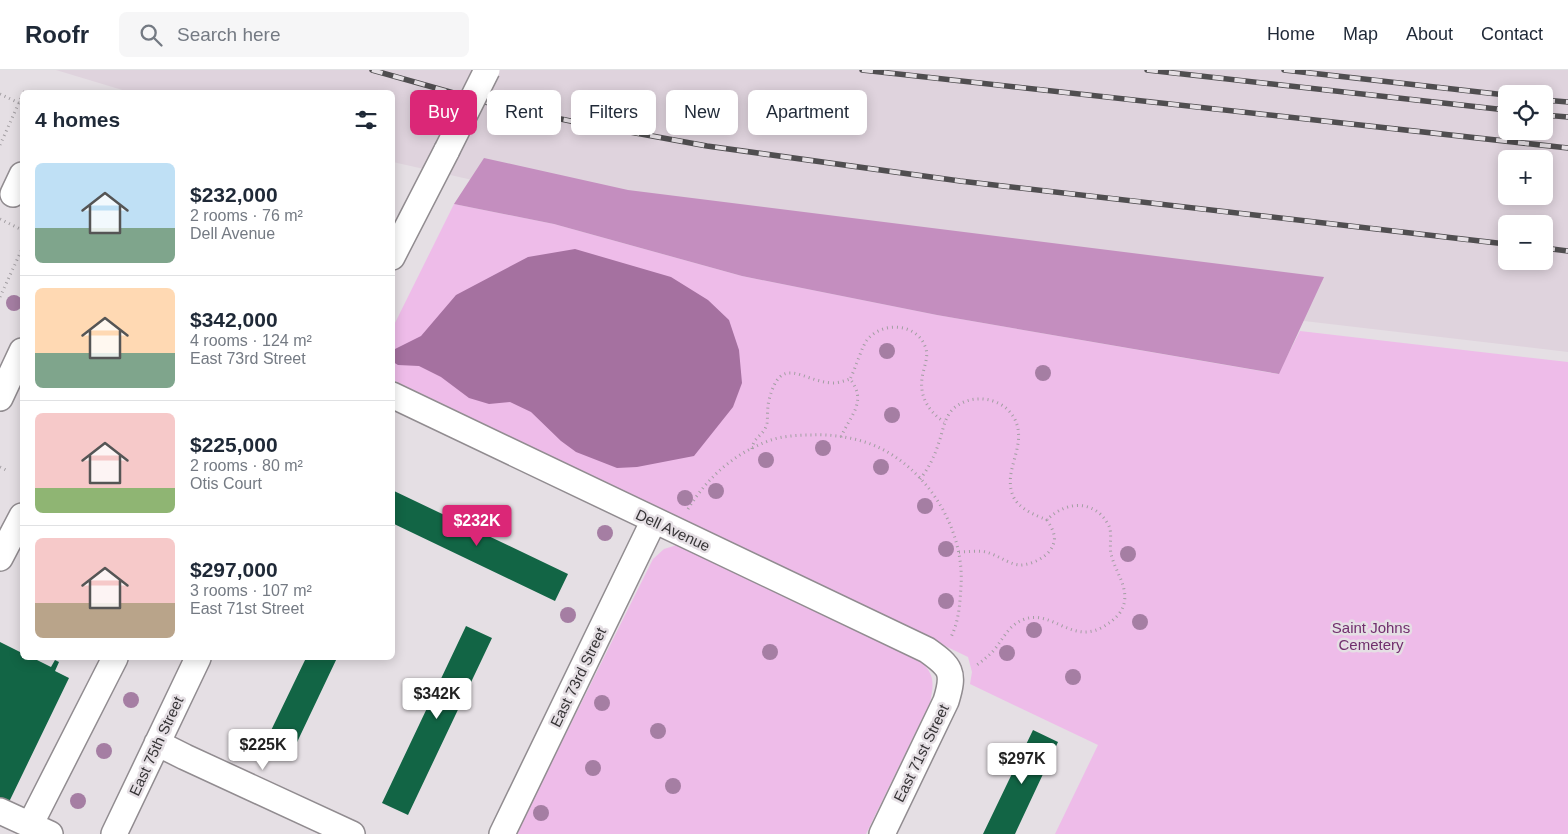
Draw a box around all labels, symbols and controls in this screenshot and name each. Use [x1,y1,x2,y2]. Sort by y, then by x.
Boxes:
search box [119,12,469,57]
text: Roofr [25,21,89,48]
icon: search [137,21,165,49]
text: Search here [177,24,281,45]
text: Home [1267,24,1315,44]
text: Map [1343,24,1378,44]
text: About [1406,24,1453,44]
text: Contact [1481,24,1543,44]
map controls [1498,85,1553,270]
button: locate [1498,85,1553,140]
chip: Buy [410,90,477,135]
chip: Rent [487,90,561,135]
chip: Filters [571,90,656,135]
chip: New [666,90,738,135]
chip: Apartment [748,90,867,135]
icon: filters [352,106,380,134]
text: 4 homes [35,108,120,131]
button: + [1498,150,1553,205]
icon: home [75,183,135,243]
text: $232,000 [190,183,278,206]
text: 2 rooms · 76 m² [190,207,303,224]
button: − [1498,215,1553,270]
text: Dell Avenue [190,225,275,242]
icon: home [75,308,135,368]
text: $342,000 [190,308,278,331]
text: 4 rooms · 124 m² [190,332,312,349]
text: East 73rd Street [190,350,306,367]
icon: home [75,433,135,493]
text: $225,000 [190,433,278,456]
text: 2 rooms · 80 m² [190,457,303,474]
text: Otis Court [190,475,262,492]
pin: $232K [442,504,512,547]
street label: Dell Avenue [633,505,713,555]
text: $232K [453,512,501,529]
icon: home [75,558,135,618]
text: $297,000 [190,558,278,581]
text: 3 rooms · 107 m² [190,582,312,599]
text: East 71st Street [190,600,304,617]
park label: Saint Johns Cemetery [1332,619,1410,653]
street label: East 73rd Street [547,624,610,729]
pin: $342K [402,678,472,720]
text: $342K [413,685,461,702]
street label: East 75th Street [126,693,187,798]
street label: East 71st Street [890,701,952,805]
pin: $225K [228,728,298,771]
text: $225K [239,736,287,753]
pin: $297K [987,742,1057,785]
text: $297K [998,750,1046,767]

